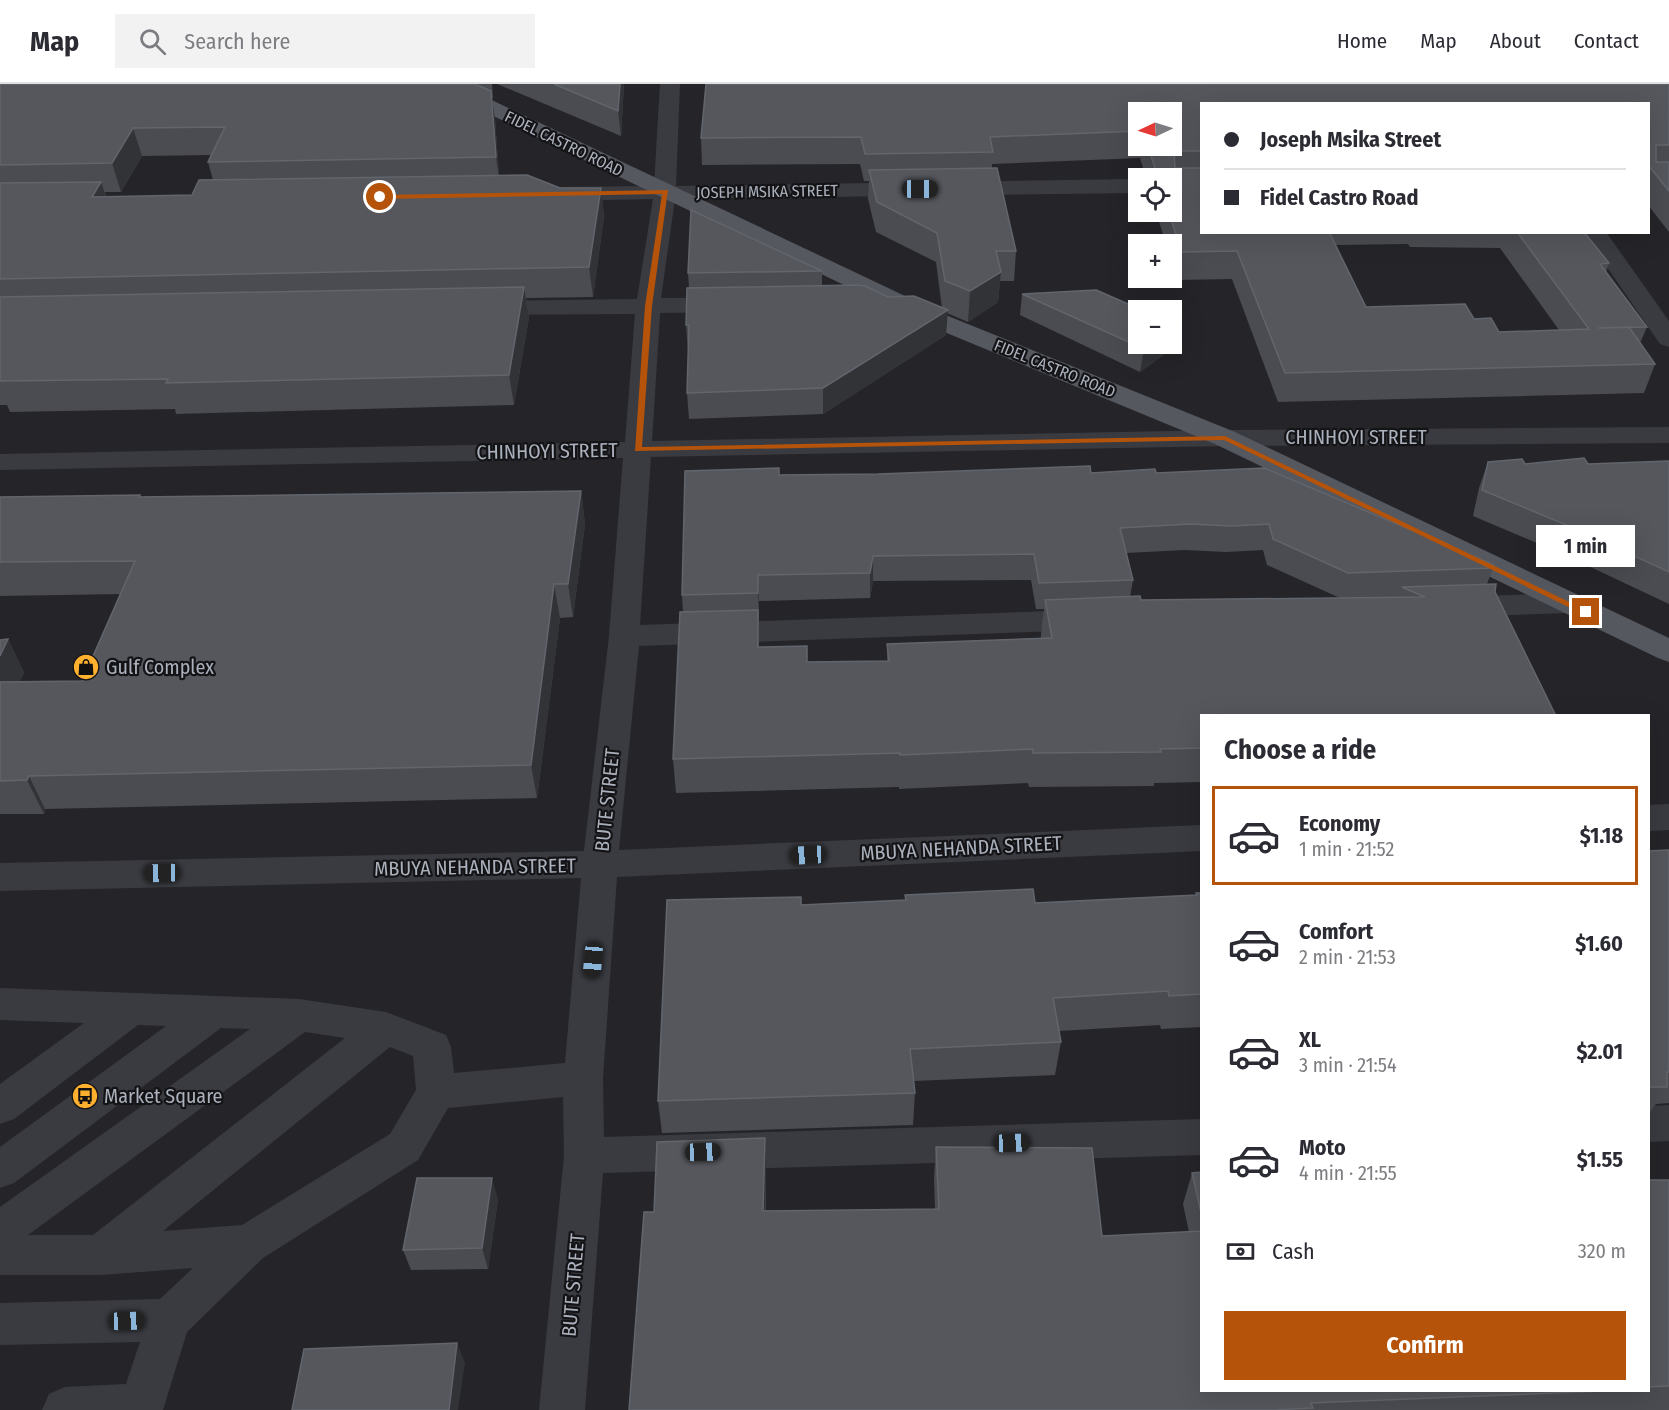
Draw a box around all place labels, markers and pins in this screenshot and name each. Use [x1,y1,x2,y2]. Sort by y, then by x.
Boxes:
shop icon: Gulf Complex [71,652,101,682]
place label: Gulf Complex [106,655,214,679]
bus stop icon: Market Square [70,1081,100,1111]
place label: Market Square [104,1084,222,1108]

